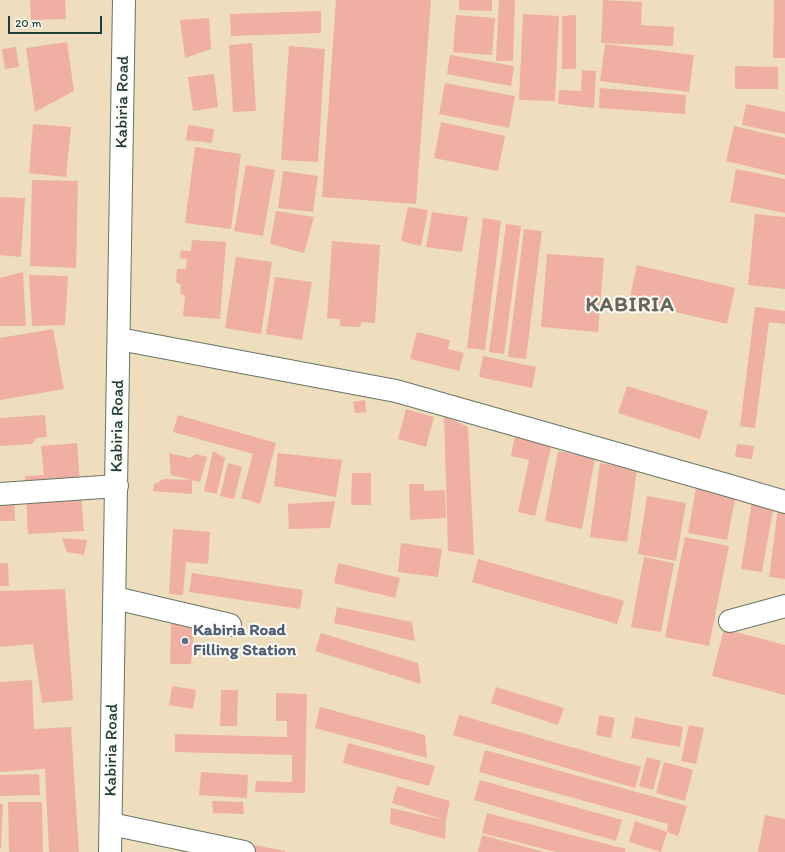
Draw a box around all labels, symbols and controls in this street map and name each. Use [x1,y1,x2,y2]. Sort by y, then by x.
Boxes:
scale bar [10,8,104,34]
text: 20 m [15,16,42,30]
street label: Kabiria Road [112,55,134,149]
district label: KABIRIA [587,293,673,319]
street label: Kabiria Road [107,379,129,473]
place label: Kabiria Road Filling Station [193,621,296,661]
marker: Kabiria Road Filling Station [180,636,190,646]
street label: Kabiria Road [101,703,123,797]

